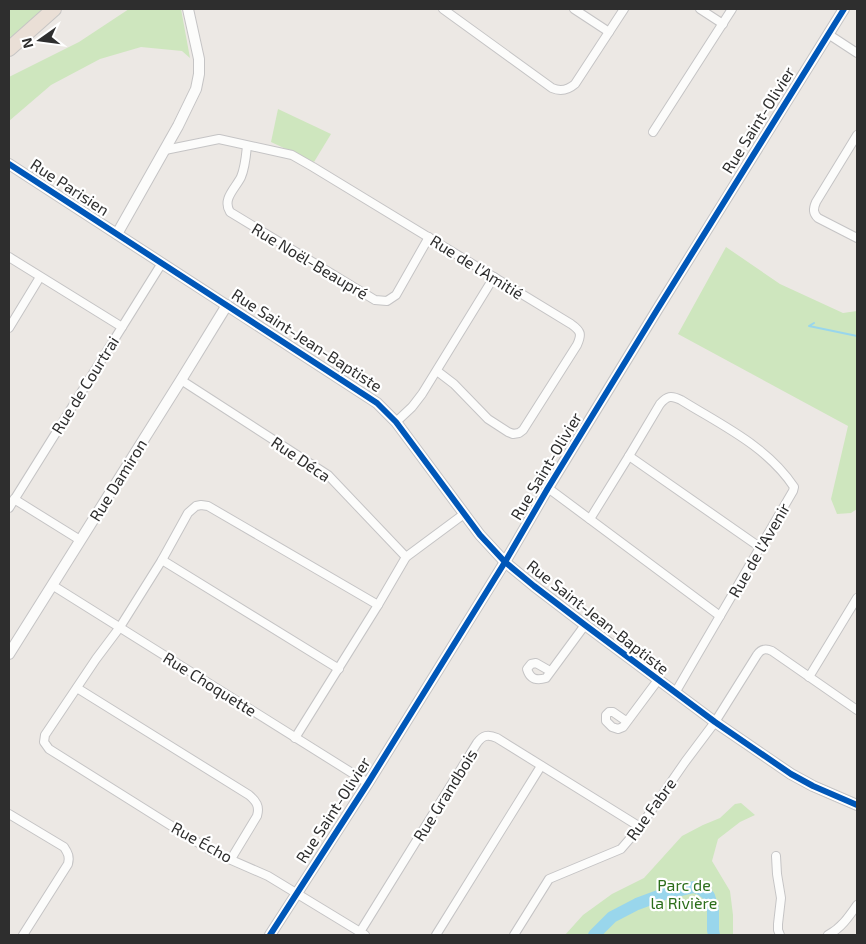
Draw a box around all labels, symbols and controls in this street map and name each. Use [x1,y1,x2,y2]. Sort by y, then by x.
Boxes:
north arrow [15,15,65,65]
text: N [17,36,36,50]
street label: Rue Saint-Olivier [717,62,798,177]
street label: Rue Parisien [27,154,113,219]
street label: Rue Noël-Beaupré [249,218,372,303]
street label: Rue de l'Amitié [427,230,527,303]
street label: Rue Saint-Jean-Baptiste [229,284,386,395]
street label: Rue de Courtrai [47,332,122,437]
street label: Rue Saint-Olivier [506,408,586,523]
street label: Rue Déca [268,432,334,485]
street label: Rue Damiron [85,435,150,524]
street label: Rue de l'Avenir [724,499,794,600]
street label: Rue Saint-Jean-Baptiste [524,555,673,678]
street label: Rue Choquette [160,647,260,720]
street label: Rue Grandbois [409,745,481,844]
street label: Rue Saint-Olivier [291,753,374,866]
street label: Rue Fabre [622,774,679,843]
street label: Rue Écho [169,817,236,866]
park label: Parc de la Rivière [651,875,717,912]

